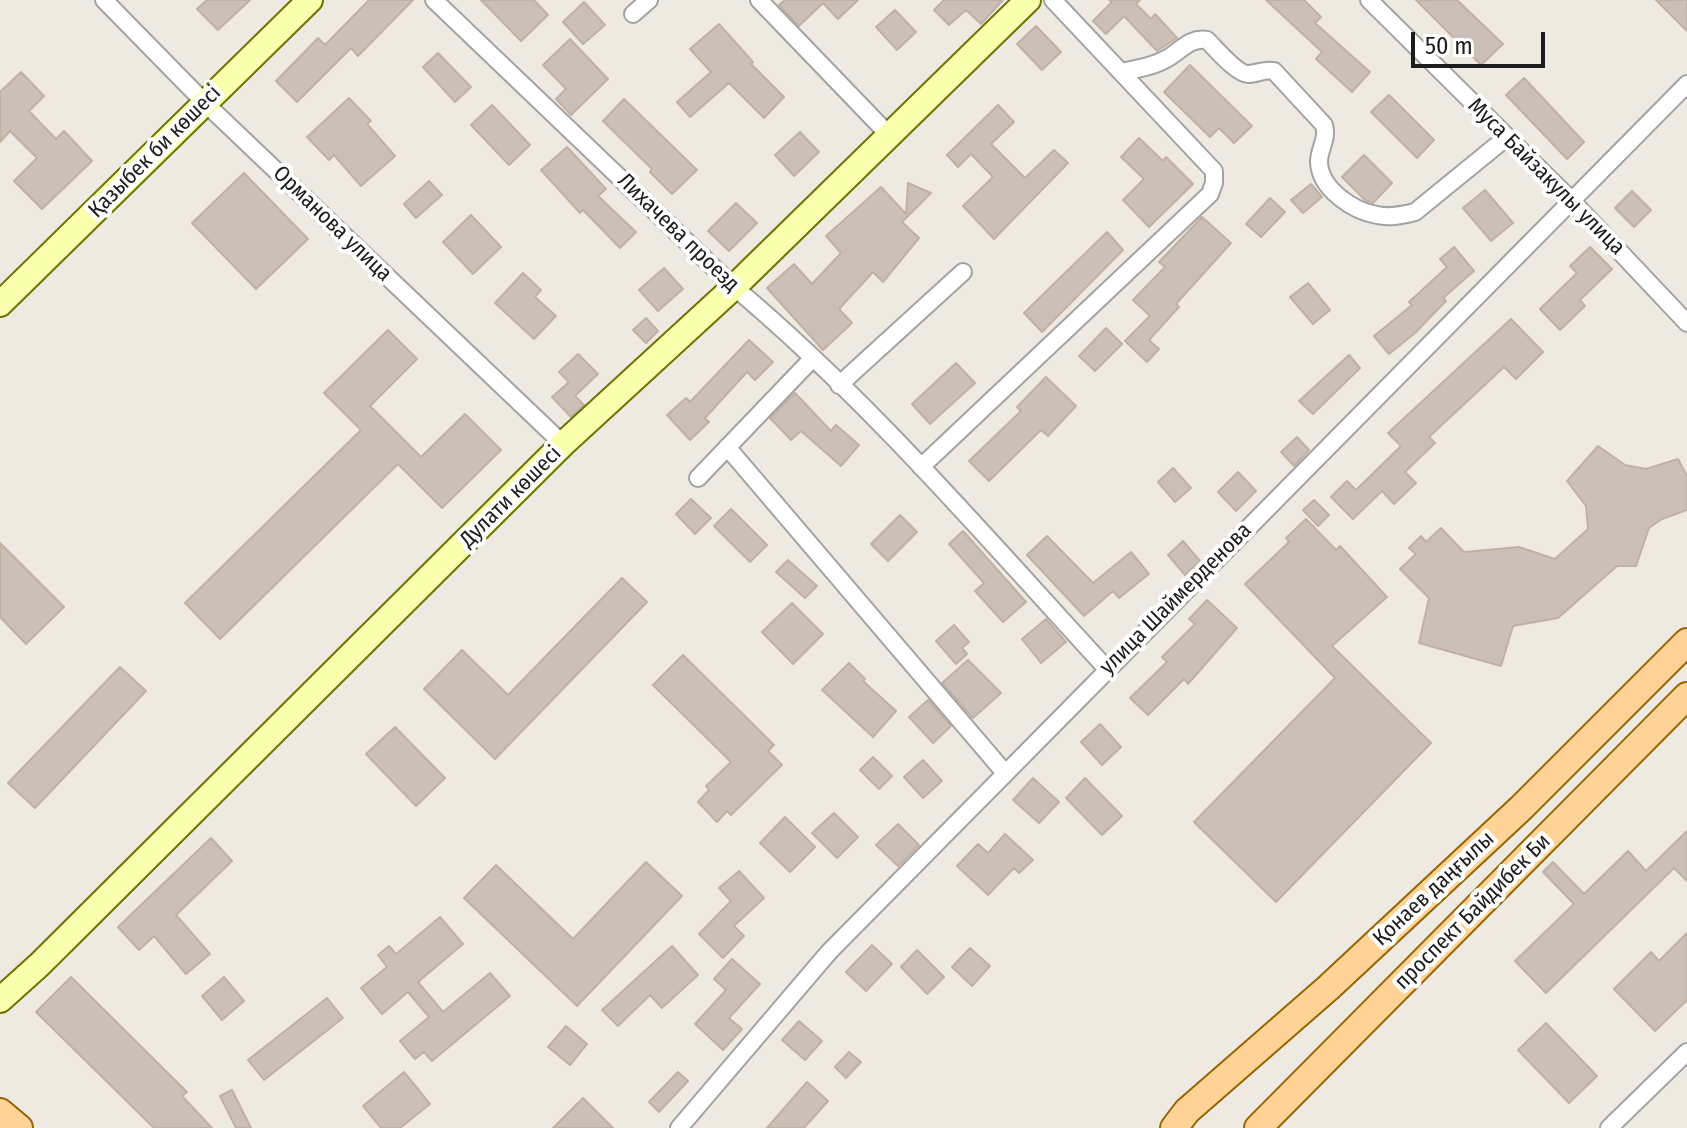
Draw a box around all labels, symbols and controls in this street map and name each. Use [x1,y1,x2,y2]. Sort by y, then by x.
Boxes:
scale bar [1415,16,1549,66]
text: 50 m [1425,32,1473,60]
street label: Қазыбек би көшесі [83,80,227,224]
street label: Муса Байзакулы улица [1462,93,1630,261]
street label: Орманова улица [267,161,397,287]
street label: Лихачева проезд [612,168,744,298]
street label: Дулати көшесі [455,441,567,553]
street label: улица Шаймерденова [1095,518,1257,680]
street label: Қонаев даңғылы [1368,826,1500,952]
street label: проспект Байдибек Би [1390,829,1556,995]

